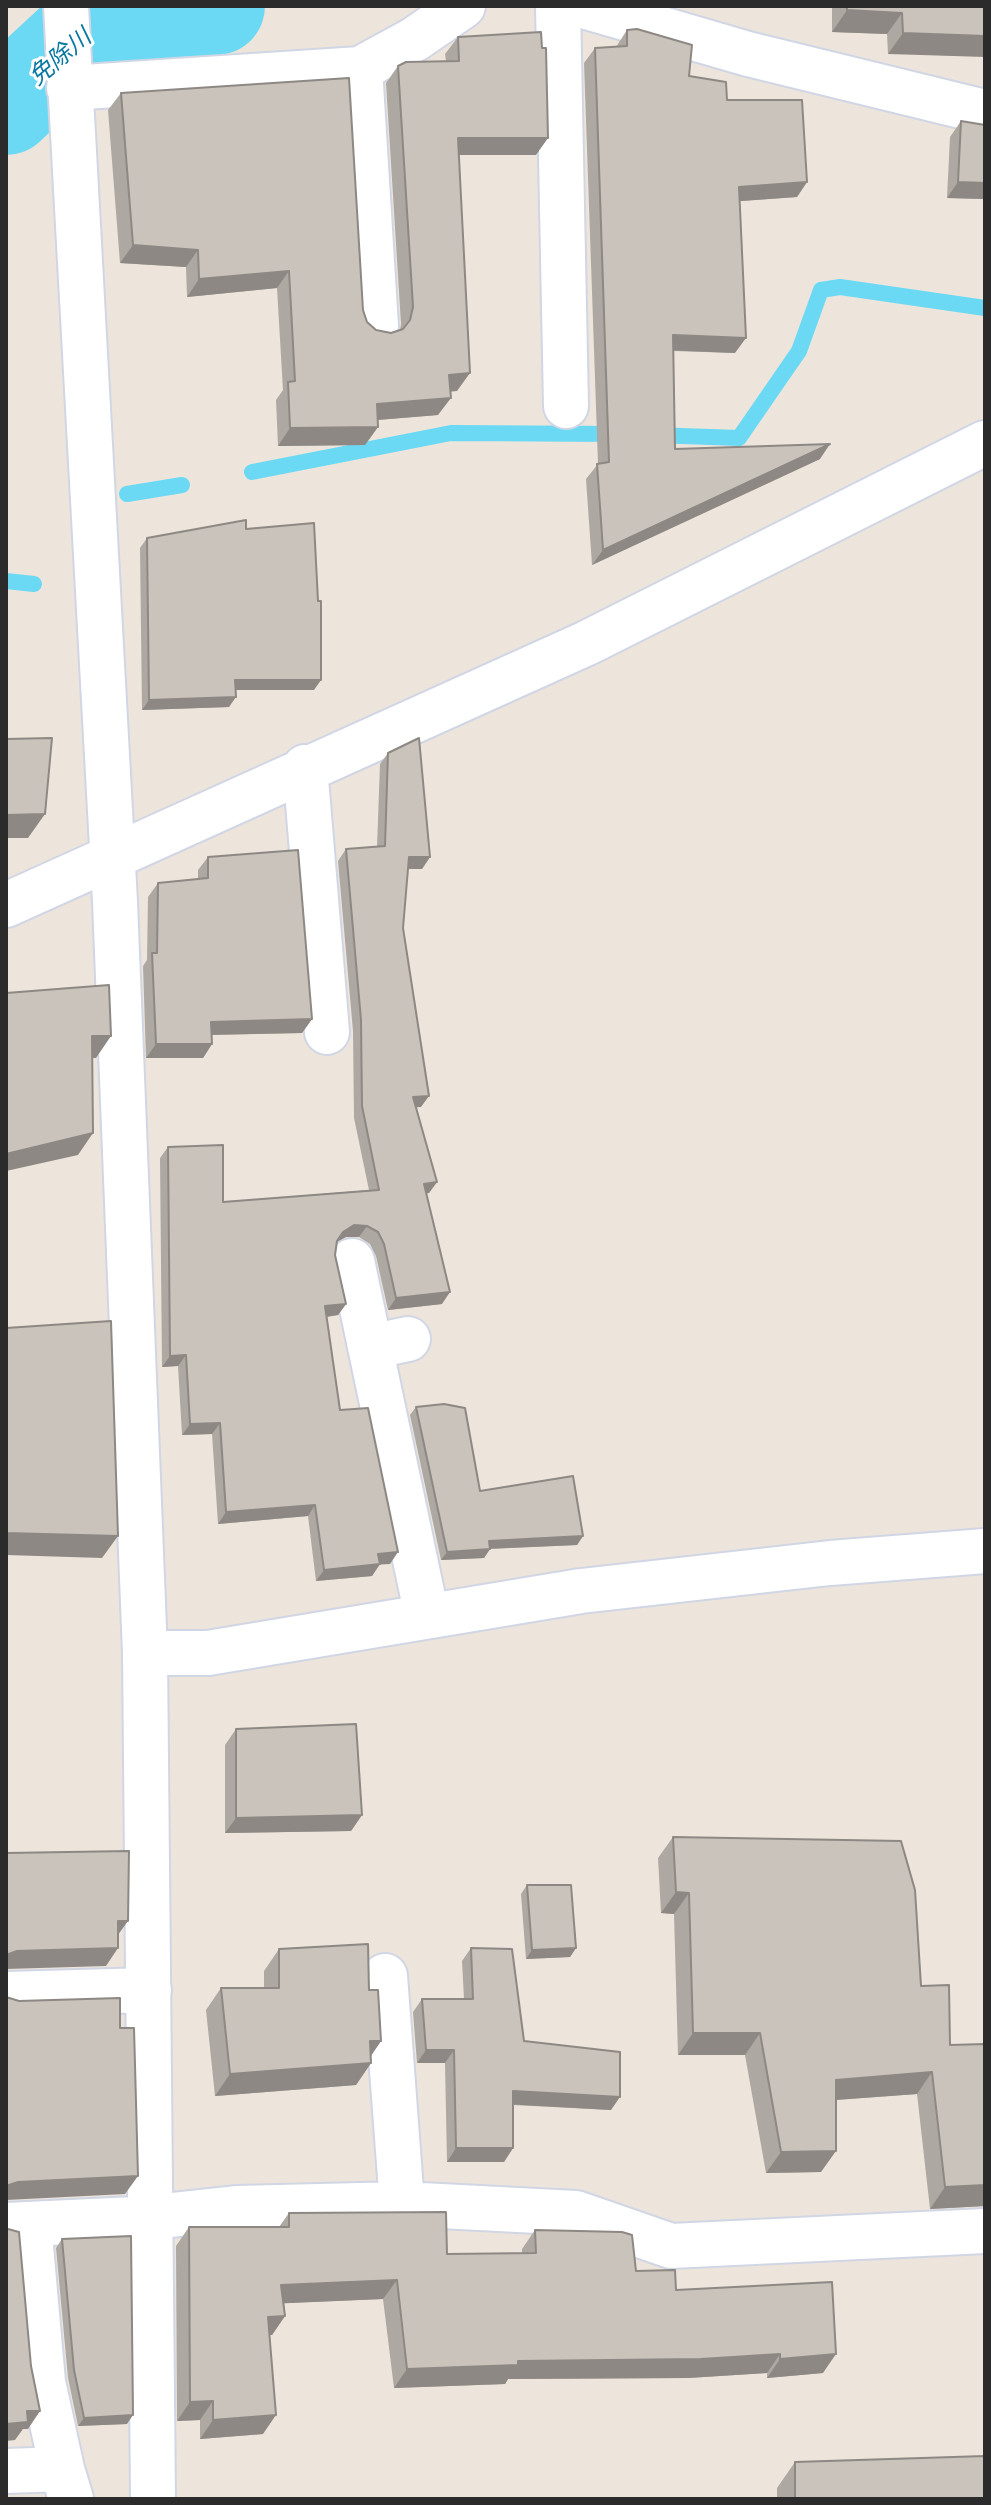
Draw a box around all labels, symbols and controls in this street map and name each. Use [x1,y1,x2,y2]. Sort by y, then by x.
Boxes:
water label: 免除川 [24,24,98,92]

